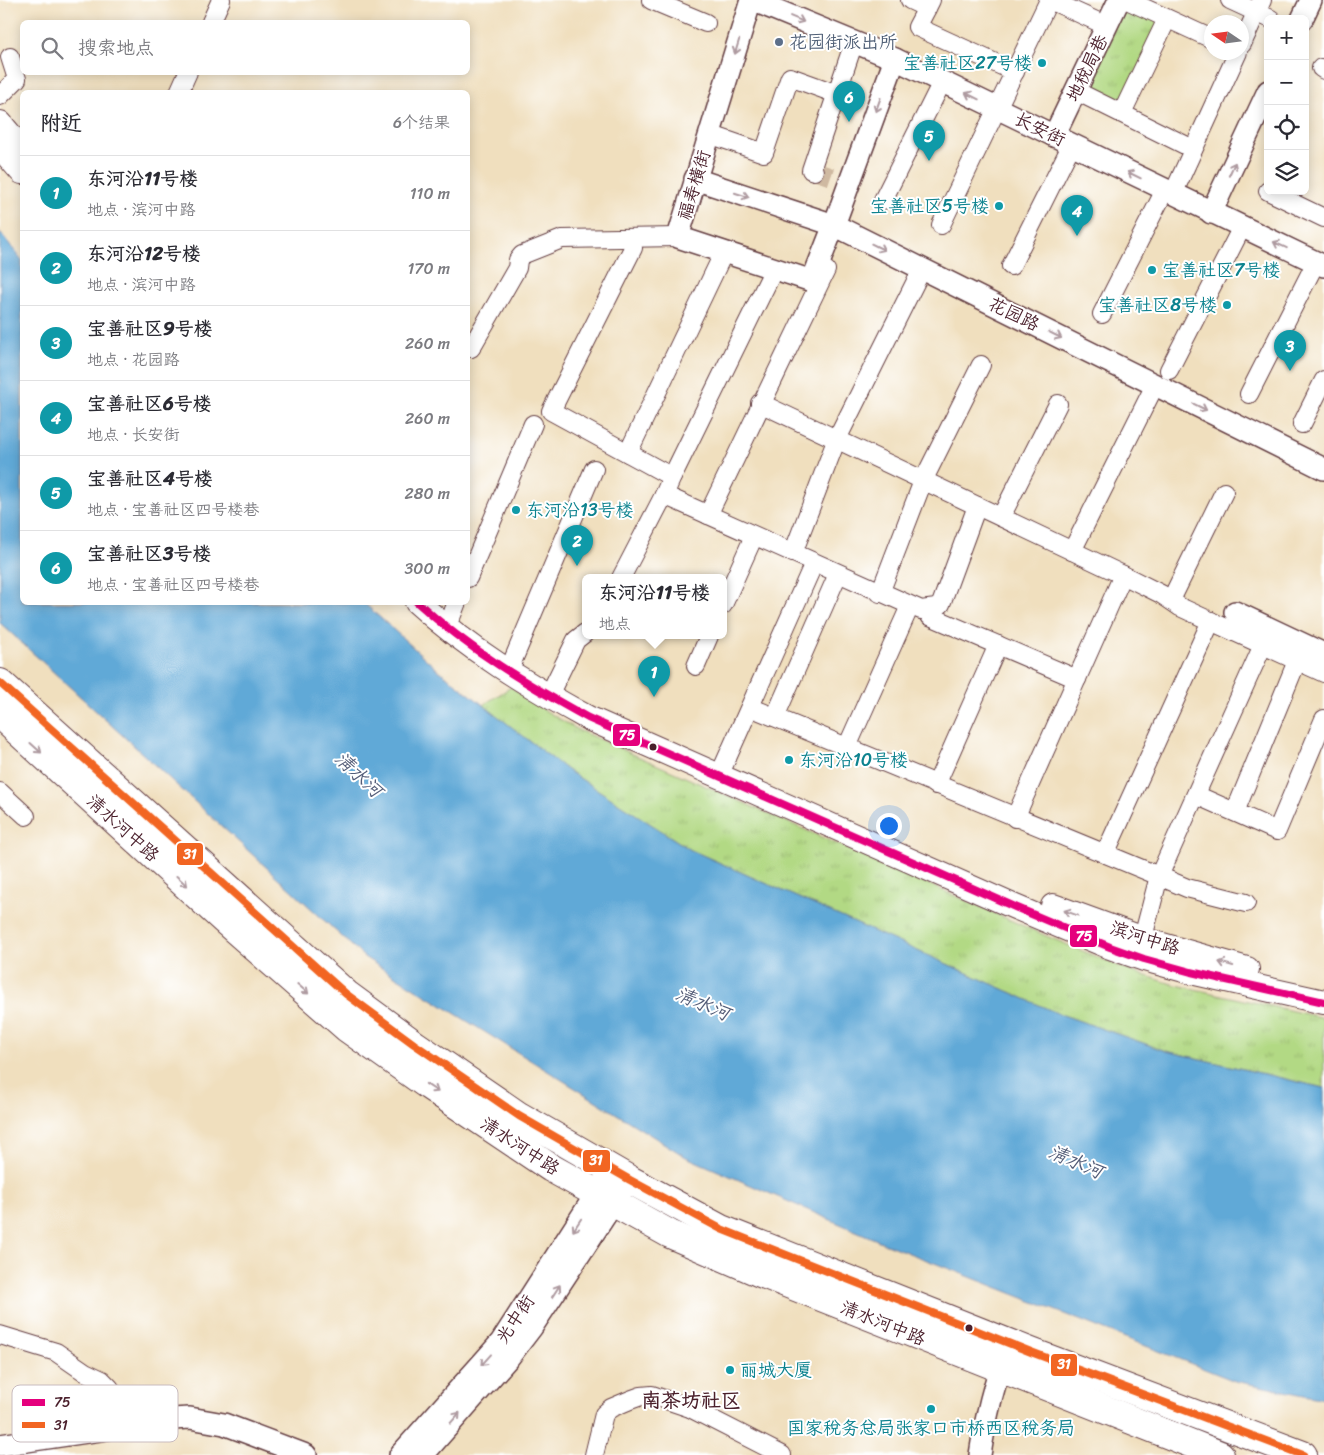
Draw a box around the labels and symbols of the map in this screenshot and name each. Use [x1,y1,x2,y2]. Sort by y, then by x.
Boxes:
one-way arrow [789,14,804,24]
north arrow [1204,15,1249,60]
place label: 花园街派出所 [789,26,897,58]
street label: 地税局巷 [1057,29,1117,107]
marker: 花园街派出所 [773,36,785,48]
one-way arrow [731,38,741,54]
place label: 宝善社区27号楼 [903,47,1032,79]
marker: 宝善社区27号楼 [1036,57,1048,69]
pin: 6 [833,81,865,122]
one-way arrow [965,91,980,100]
one-way arrow [873,97,882,112]
street label: 长安街 [1009,103,1071,155]
pin: 5 [913,120,945,161]
street label: 福寿横街 [668,146,720,224]
one-way arrow [1227,161,1237,176]
one-way arrow [1127,170,1142,179]
one-way arrow [733,190,749,200]
place label: 宝善社区5号楼 [870,190,989,222]
pin: 4 [1061,195,1093,236]
marker: 宝善社区5号楼 [993,200,1005,212]
one-way arrow [1273,240,1288,250]
one-way arrow [870,243,885,252]
place label: 宝善社区7号楼 [1162,254,1280,286]
marker: 宝善社区7号楼 [1146,264,1158,276]
street label: 花园路 [983,288,1045,340]
place label: 宝善社区8号楼 [1098,289,1217,321]
marker: 宝善社区8号楼 [1221,299,1233,311]
pin: 3 [1274,330,1306,371]
one-way arrow [1047,331,1062,340]
one-way arrow [1192,403,1207,412]
place label: 东河沿13号楼 [526,494,634,526]
marker: 东河沿13号楼 [510,504,522,516]
pin: 2 [561,525,593,566]
pin: 1 [638,656,670,697]
line badge: 75 [612,723,641,747]
text: 75 [619,723,636,748]
one-way arrow [29,742,42,754]
unlabelled marker [648,742,658,752]
water label: 清水河 [327,743,393,808]
place label: 东河沿10号楼 [799,744,908,776]
marker: 东河沿10号楼 [783,754,795,766]
street label: 清水河中路 [79,786,167,870]
your location [876,813,902,839]
line badge: 31 [176,842,204,866]
text: 31 [182,842,197,867]
one-way arrow [175,875,188,887]
one-way arrow [1064,908,1079,917]
street label: 滨河中路 [1106,912,1184,964]
line badge: 75 [1069,924,1098,948]
text: 75 [1076,924,1093,949]
one-way arrow [1218,958,1234,968]
water label: 清水河 [670,977,738,1031]
one-way arrow [296,983,309,995]
one-way arrow [425,1082,439,1093]
street label: 清水河中路 [474,1108,566,1184]
water label: 清水河 [1043,1135,1111,1189]
text: 31 [588,1148,603,1173]
line badge: 31 [582,1149,611,1173]
one-way arrow [571,1218,581,1232]
one-way arrow [550,1284,561,1298]
street label: 光中街 [487,1288,543,1350]
street label: 清水河中路 [835,1291,931,1355]
unlabelled marker [964,1323,974,1333]
text: 31 [1056,1352,1071,1377]
one-way arrow [480,1353,491,1366]
line badge: 31 [1050,1353,1078,1377]
place label: 丽城大厦 [740,1354,812,1386]
marker: 丽城大厦 [724,1364,736,1376]
district label: 南茶坊社区 [641,1383,741,1418]
legend [12,1385,178,1442]
text: 75 [54,1390,71,1415]
marker: 国家税务总局张家口市桥西区税务局 [925,1403,937,1415]
one-way arrow [449,1412,461,1425]
place label: 国家税务总局张家口市桥西区税务局 [787,1412,1075,1444]
text: 31 [54,1413,68,1438]

